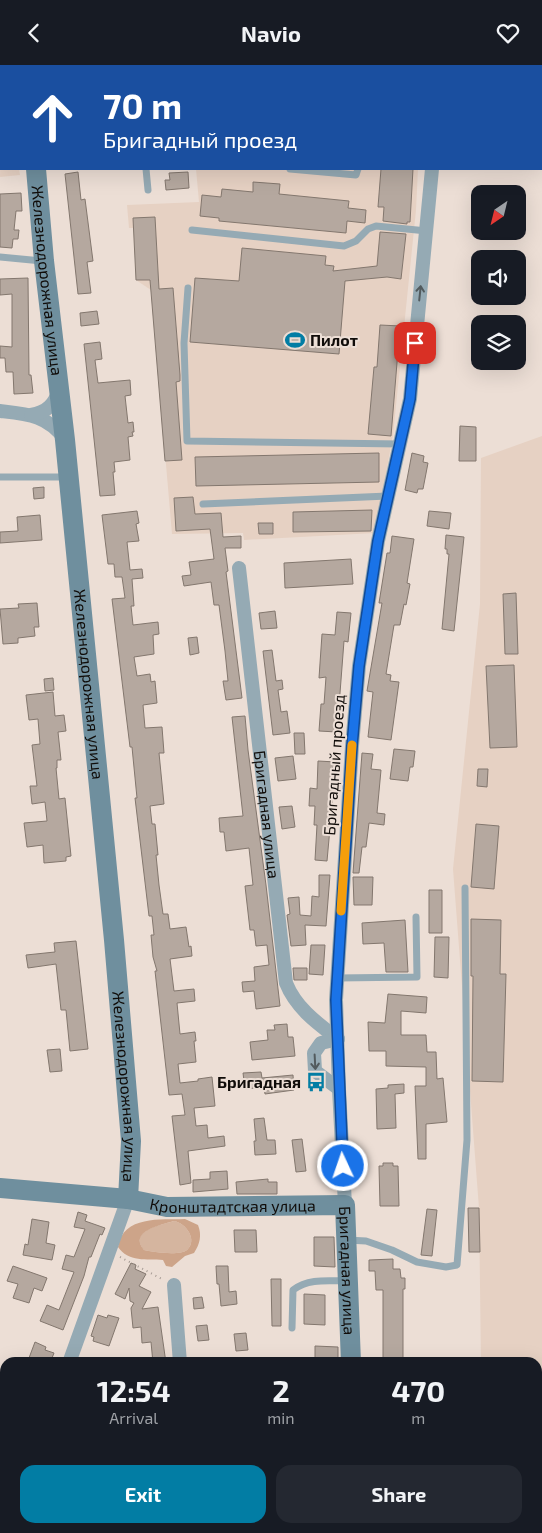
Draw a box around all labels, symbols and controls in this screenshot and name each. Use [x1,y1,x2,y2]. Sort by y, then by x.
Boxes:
icon: back [20,19,48,47]
icon: heart [494,19,522,47]
text: Navio [241,20,301,46]
text: 70 m [103,84,182,126]
icon: ahead [20,85,85,150]
text: Бригадный проезд [103,126,297,152]
street label: Железнодорожная улица [28,184,67,377]
north arrow [471,185,526,240]
map controls [471,185,526,370]
button: sound [471,250,526,305]
one-way arrow [415,285,425,301]
button: layers [471,315,526,370]
pin [394,322,436,364]
sports icon: Пилот [284,329,306,351]
icon: arrive [401,329,429,357]
place label: Пилот [310,330,358,349]
street label: Железнодорожная улица [71,588,108,780]
street label: Бригадный проезд [319,694,348,836]
street label: Бригадная улица [251,749,284,880]
street label: Железнодорожная улица [109,990,141,1183]
one-way arrow [310,1054,319,1070]
bus stop icon: Бригадная [305,1071,327,1093]
place label: Бригадная [217,1072,301,1091]
position arrow [316,1139,368,1191]
street label: Кронштадтская улица [148,1194,316,1216]
street label: Бригадная улица [336,1206,360,1336]
text: 12:54 [97,1372,171,1408]
text: 2 [272,1372,290,1408]
text: 470 [391,1372,445,1408]
text: Arrival [109,1408,158,1427]
text: min [267,1408,295,1427]
text: m [411,1408,425,1427]
button: Exit [20,1465,266,1523]
button: Share [276,1465,522,1523]

